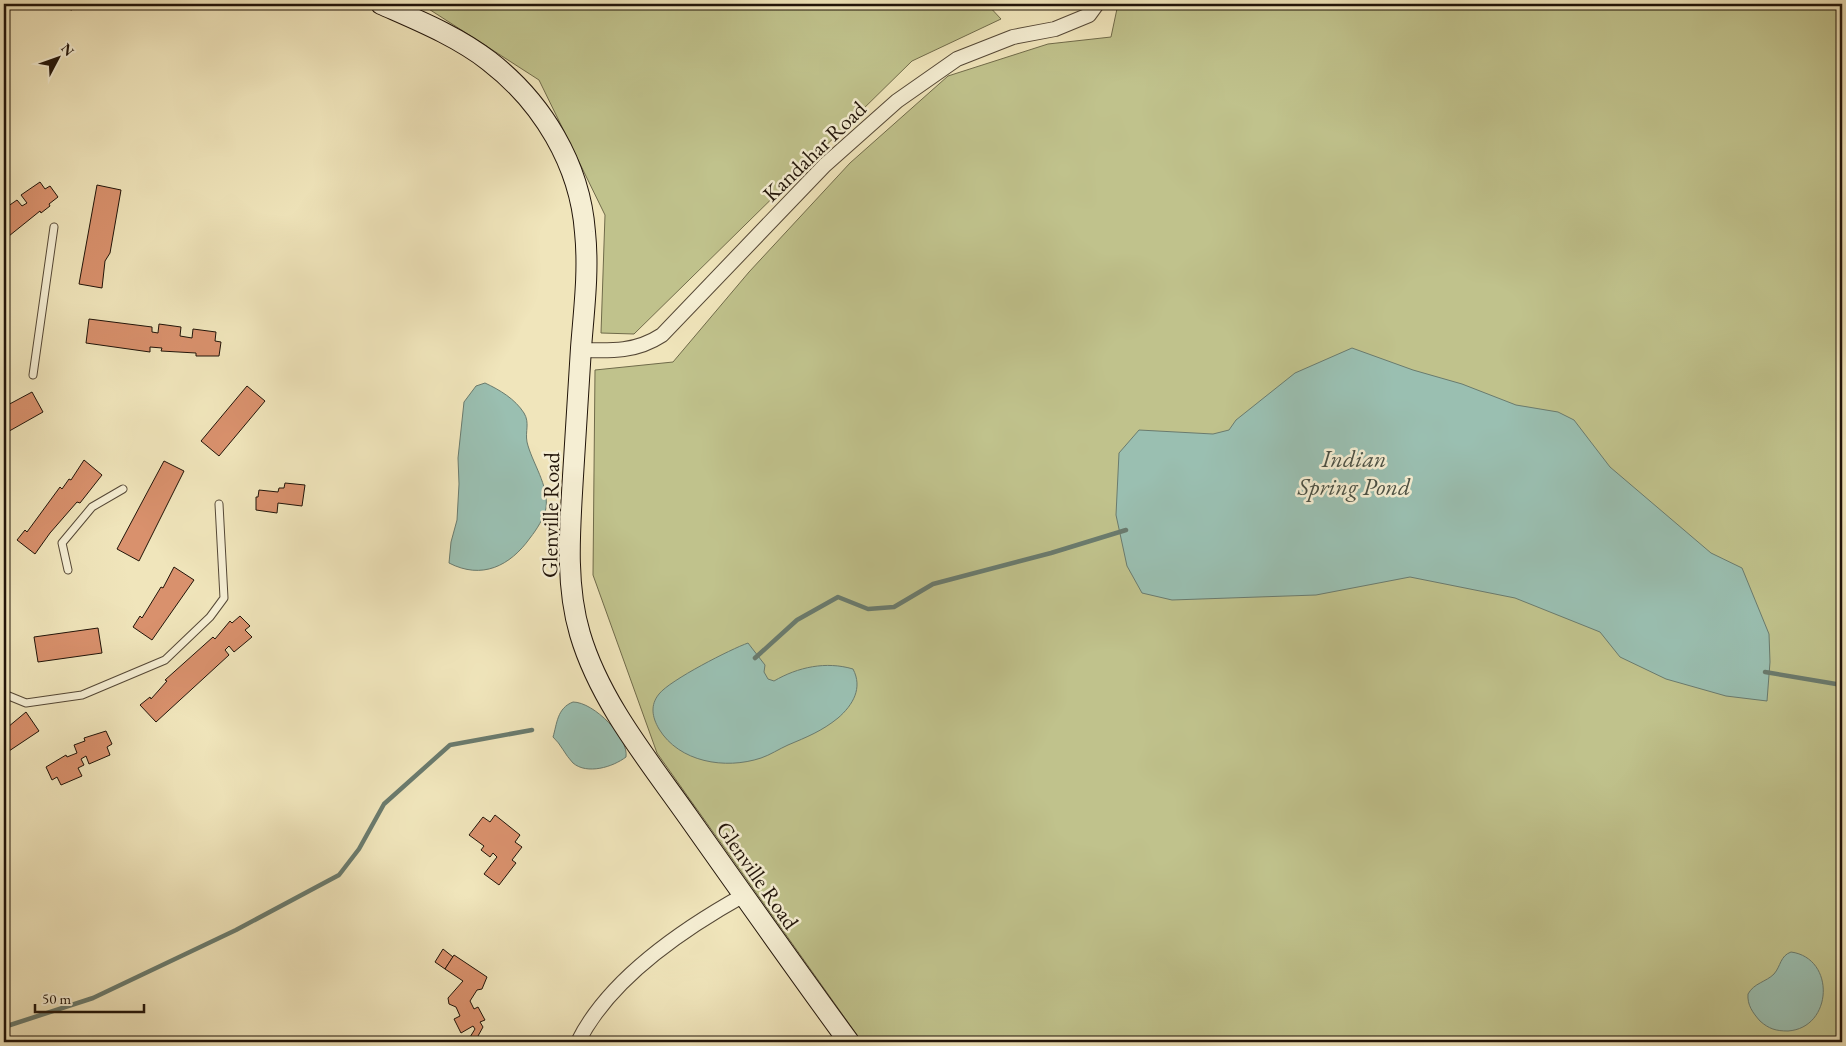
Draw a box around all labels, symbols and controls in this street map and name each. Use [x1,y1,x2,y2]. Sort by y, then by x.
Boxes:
north arrow [32,32,82,82]
text: N [57,39,79,60]
street label: Kandahar Road [756,94,873,208]
water label: Indian Spring Pond [1297,443,1411,502]
street label: Glenville Road [535,451,566,578]
street label: Glenville Road [710,816,806,936]
scale bar [35,981,144,1013]
text: 50 m [42,989,71,1008]

